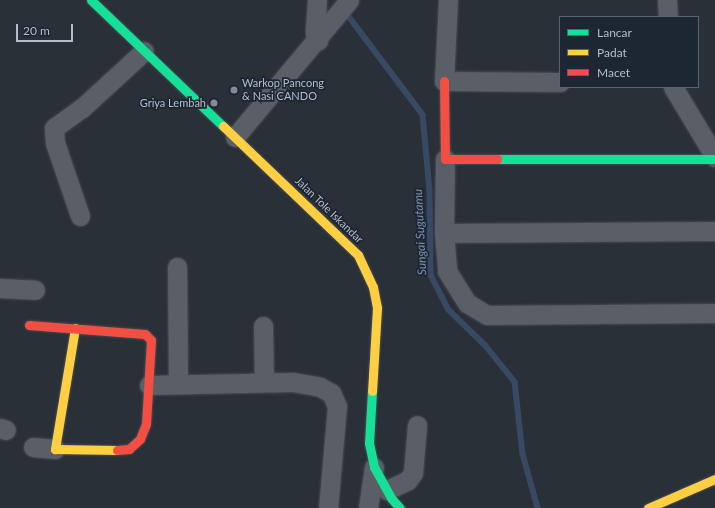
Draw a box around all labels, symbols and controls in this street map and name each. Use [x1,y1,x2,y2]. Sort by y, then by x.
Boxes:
scale bar [18,16,75,42]
legend [559,16,699,88]
text: 20 m [23,23,50,38]
text: Lancar [597,25,632,40]
text: Padat [597,45,627,60]
text: Macet [597,65,630,80]
place label: Warkop Pancong & Nasi CANDO [242,77,324,103]
marker: Warkop Pancong & Nasi CANDO [229,85,239,95]
place label: Griya Lembah [140,96,206,110]
marker: Griya Lembah [209,98,219,108]
street label: Jalan Tole Iskandar [292,174,366,246]
water label: Sungai Sugutamu [411,188,429,276]

